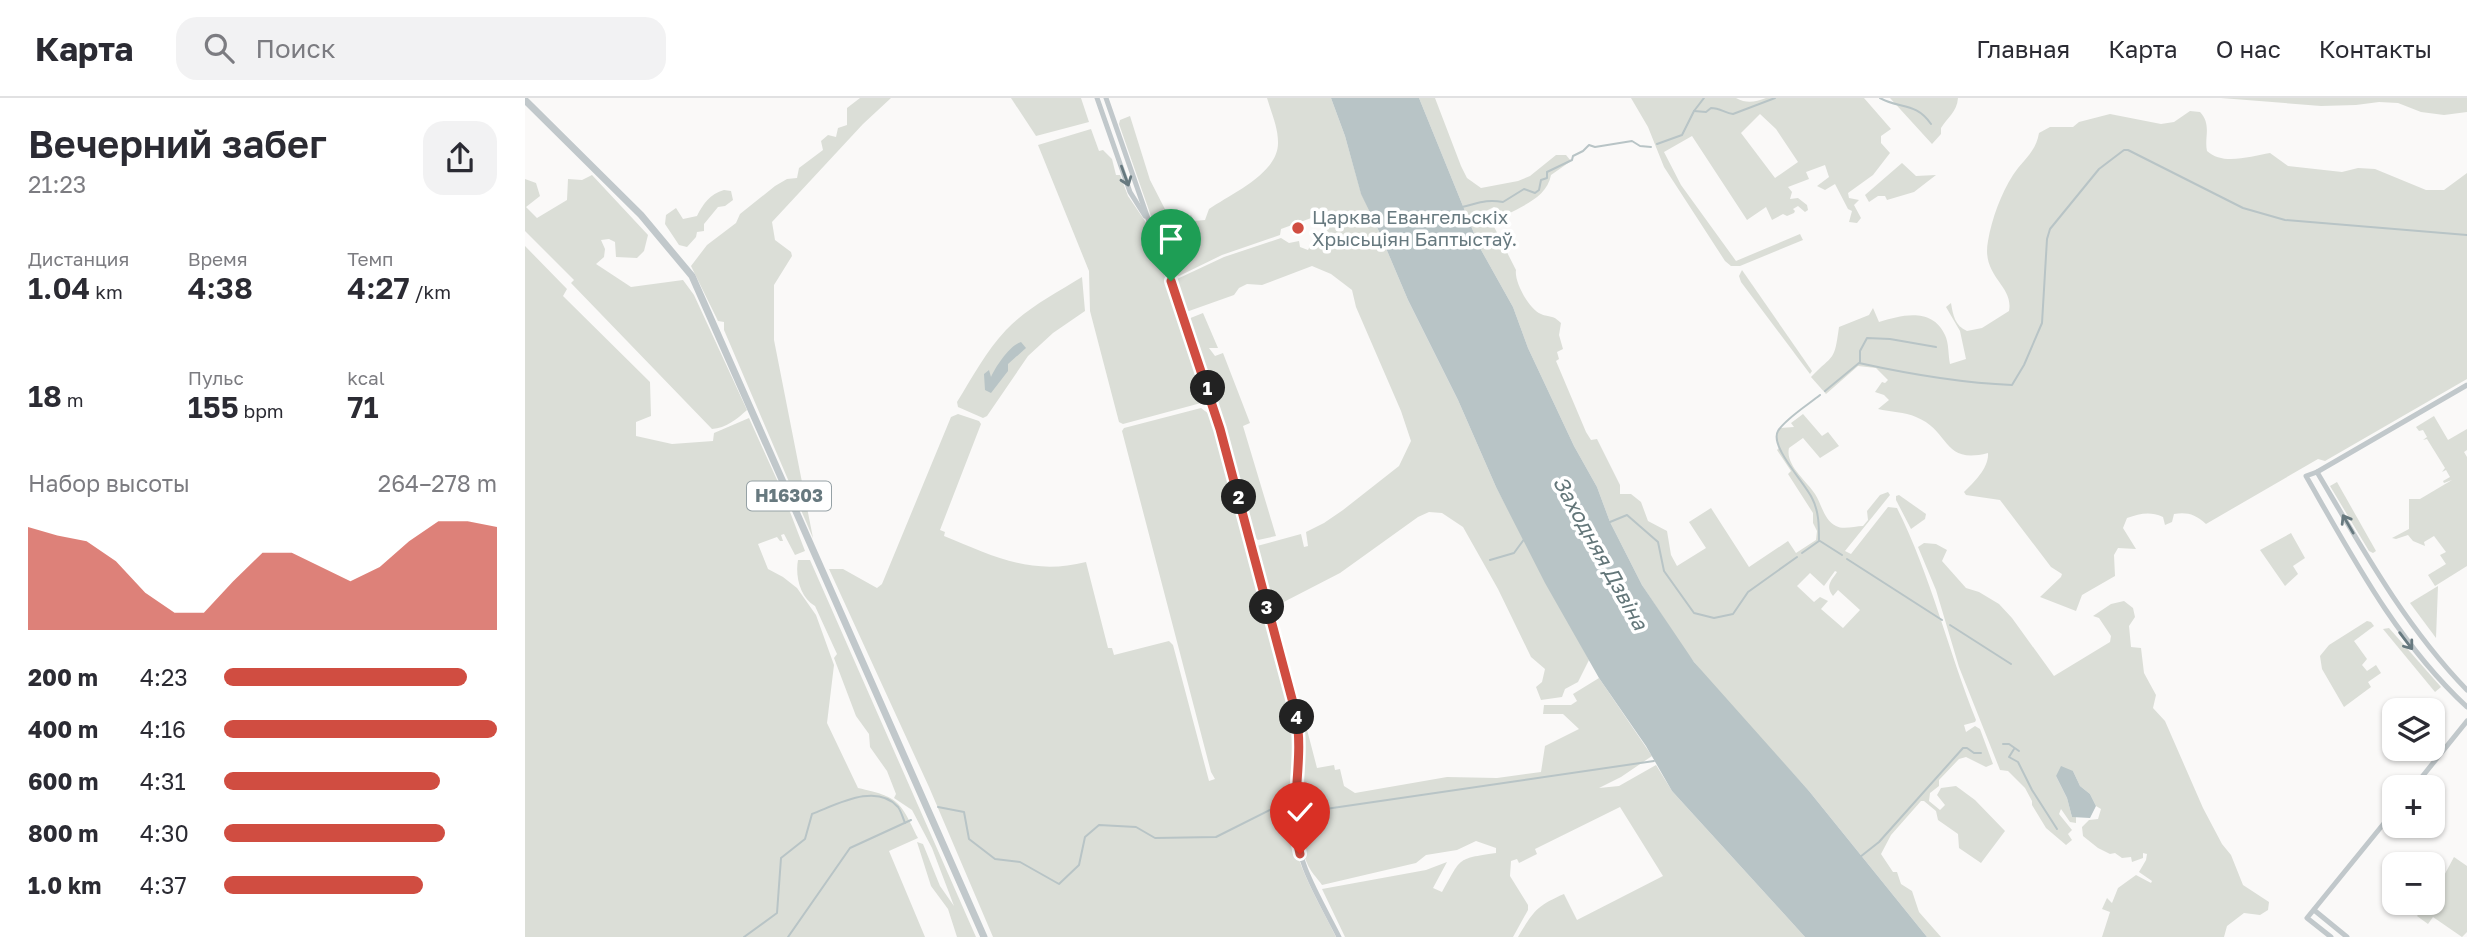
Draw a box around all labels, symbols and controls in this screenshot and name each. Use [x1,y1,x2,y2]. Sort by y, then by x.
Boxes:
search box [176,17,666,80]
text: Карта [35,29,134,68]
icon: search [200,29,238,67]
text: Поиск [256,33,336,64]
text: Главная [1976,34,2070,63]
text: Карта [2108,34,2178,63]
text: О нас [2216,34,2281,63]
text: Контакты [2319,34,2432,63]
text: Вечерний забег [28,121,327,166]
button: share [423,121,497,195]
one-way arrow [1120,164,1132,186]
text: 21:23 [28,170,86,198]
place label: Царква Евангельскіх Хрысьціян Баптыстаў. [1312,205,1517,250]
pin [1141,209,1201,281]
icon: arrive [1152,220,1190,258]
marker: Царква Евангельскіх Хрысьціян Баптыстаў. [1290,220,1306,236]
text: Дистанция [28,247,129,270]
text: Время [188,247,248,270]
text: Темп [347,247,394,270]
text: 1.04 [28,270,90,306]
text: 4:38 [188,270,253,306]
text: 4:27 [347,270,410,306]
text: km [90,280,123,303]
text: /km [410,280,451,303]
text: Пульс [188,366,244,389]
text: kcal [347,366,385,389]
pin: 1 [1191,370,1225,406]
text: 1 [1203,376,1212,399]
text: 18 [28,378,62,414]
text: m [62,388,84,411]
text: 155 [188,389,239,425]
text: 71 [347,389,379,425]
text: bpm [239,399,284,422]
text: Набор высоты [28,469,190,497]
text: 264–278 m [378,469,497,497]
water label: Заходняя Дзвіна [1548,471,1654,635]
pin: 2 [1221,480,1257,514]
road number: Н16303 [747,482,831,510]
text: 2 [1233,485,1244,508]
one-way arrow [2341,515,2355,535]
pin: 3 [1249,589,1285,624]
text: 3 [1261,595,1272,618]
one-way arrow [2399,631,2413,650]
text: 200 m [28,663,98,691]
text: 4:23 [140,663,188,691]
map controls [2382,698,2445,915]
button: layers [2382,698,2445,761]
pin: 4 [1279,700,1315,734]
text: 4 [1291,705,1302,728]
text: 400 m [28,715,98,743]
text: 4:16 [140,715,186,743]
text: 600 m [28,767,98,795]
text: 4:31 [140,767,186,795]
button: + [2382,775,2445,838]
pin [1270,782,1330,854]
icon: check [1281,793,1319,831]
text: 800 m [28,819,99,847]
text: 4:30 [140,819,189,847]
button: − [2382,852,2445,915]
text: 1.0 km [28,871,101,899]
text: 4:37 [140,871,187,899]

